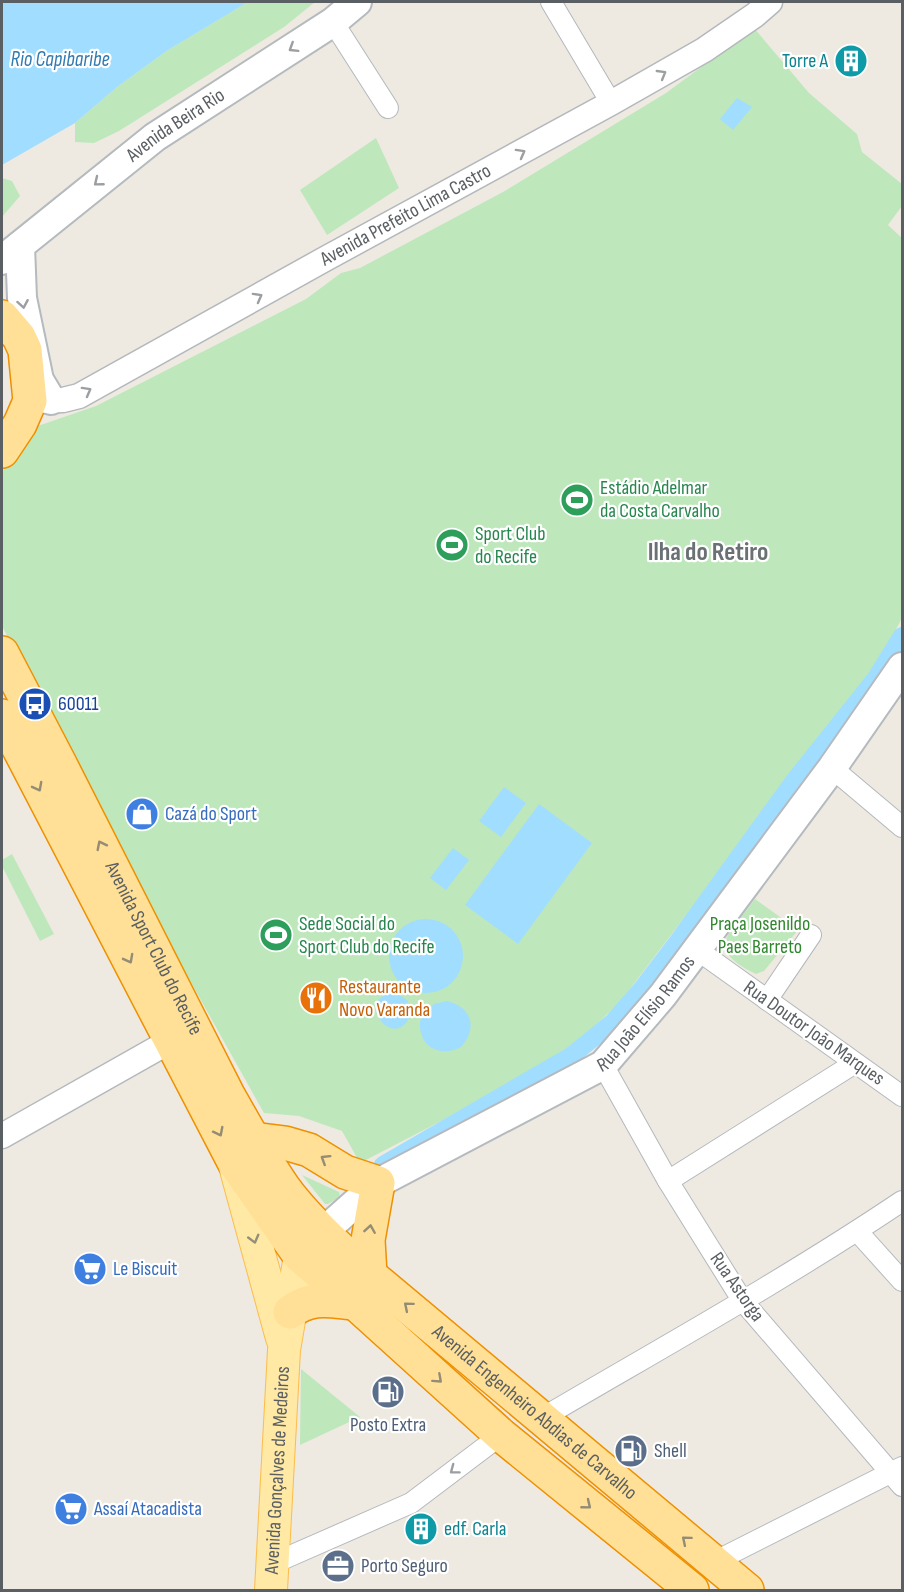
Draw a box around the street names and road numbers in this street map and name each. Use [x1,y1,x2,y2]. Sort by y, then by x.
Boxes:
street label: Avenida Beira Rio [121,83,229,168]
street label: Avenida Prefeito Lima Castro [315,159,495,272]
street label: Avenida Sport Club do Recife [99,857,208,1039]
street label: Rua João Elísio Ramos [593,951,700,1078]
street label: Rua Doutor João Marques [739,975,889,1091]
street label: Rua Astorga [704,1248,770,1326]
street label: Avenida Engenheiro Abdias de Carvalho [426,1319,642,1505]
street label: Avenida Gonçalves de Medeiros [260,1366,295,1576]

